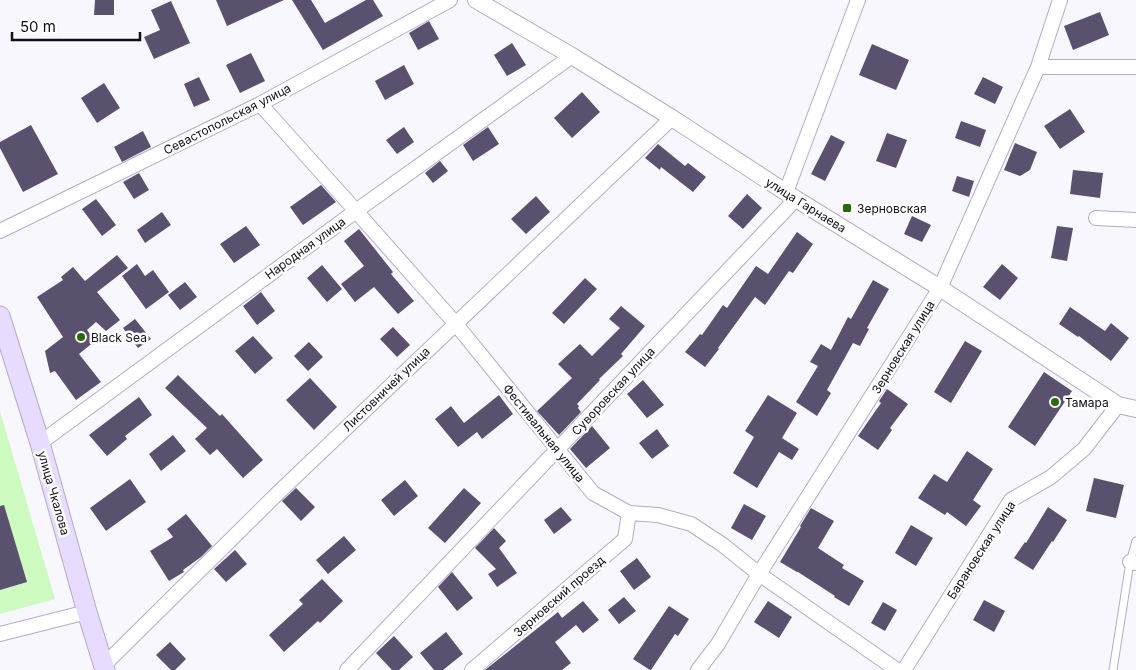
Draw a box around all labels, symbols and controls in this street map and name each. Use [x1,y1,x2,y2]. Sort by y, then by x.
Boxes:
scale bar [12,10,140,42]
text: 50 m [20,17,56,36]
street label: Севастопольская улица [161,80,293,158]
street label: улица Гарнаева [763,174,849,236]
place label: Зерновская [857,201,927,216]
marker: Зерновская [841,202,853,214]
street label: Народная улица [262,214,348,282]
street label: Зерновская улица [868,298,938,396]
place label: Black Sea [91,330,147,345]
marker: Black Sea [75,331,87,343]
street label: Листовничей улица [339,344,433,434]
street label: Суворовская улица [568,344,658,438]
street label: Фестивальная улица [500,381,588,485]
place label: Тамара [1065,395,1109,410]
marker: Тамара [1049,396,1061,408]
street label: улица Чкалова [35,449,73,537]
street label: Барановская улица [944,498,1018,602]
street label: Зерновский проезд [510,552,608,640]

